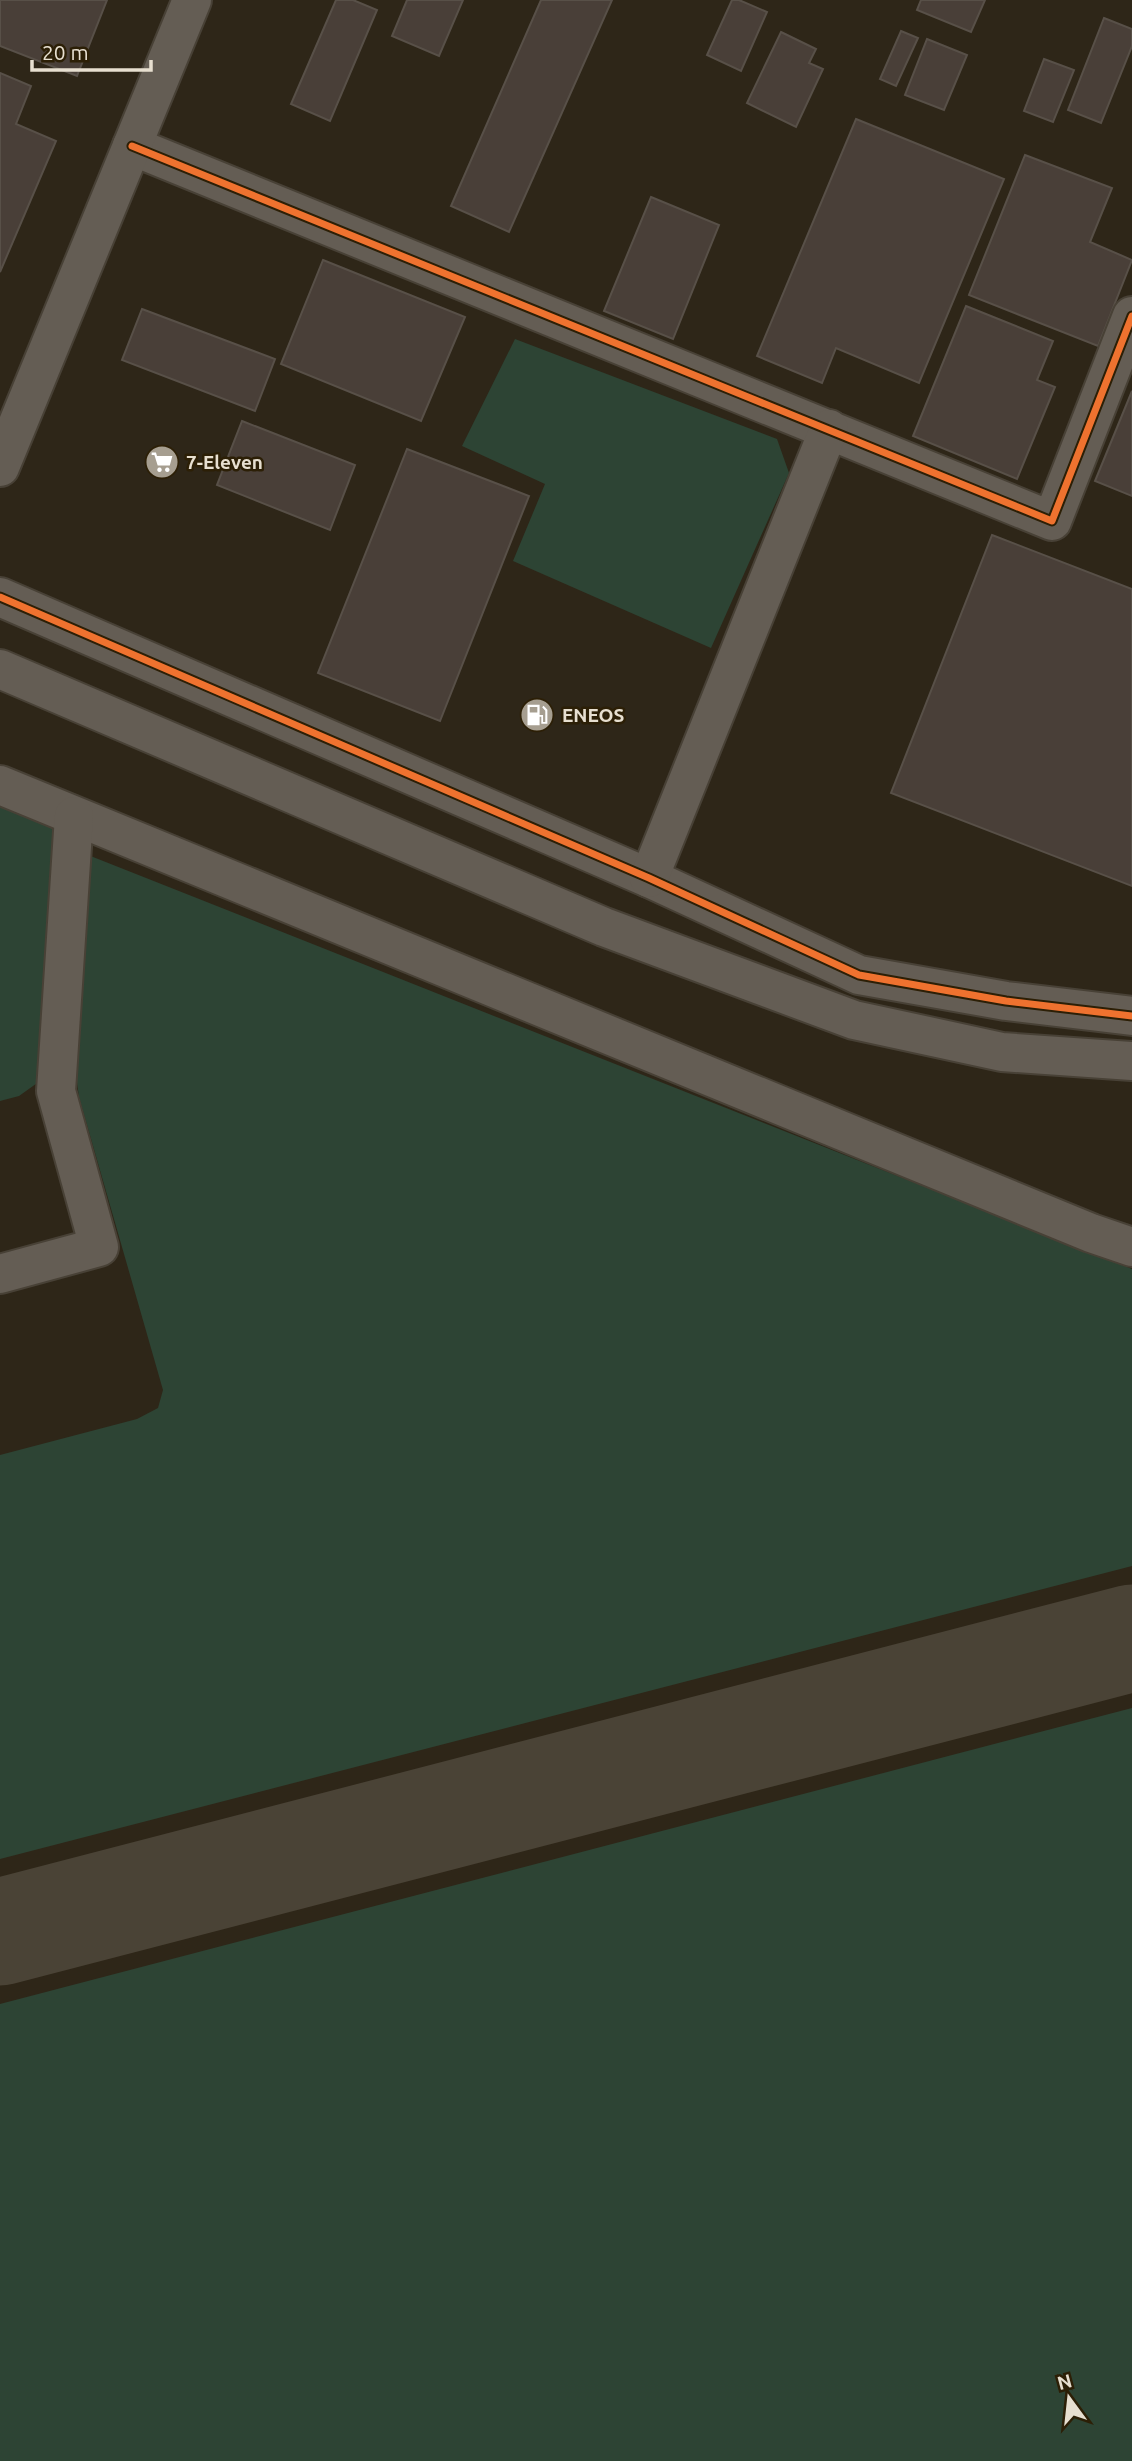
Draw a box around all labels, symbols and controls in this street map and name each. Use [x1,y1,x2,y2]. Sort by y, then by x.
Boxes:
scale bar [32,28,150,72]
text: 20 m [42,40,89,64]
supermarket icon: 7-Eleven [143,443,181,481]
place label: 7-Eleven [186,451,263,473]
fuel station icon: ENEOS [518,696,556,734]
place label: ENEOS [562,704,624,726]
north arrow [1034,2363,1104,2433]
text: N [1055,2369,1074,2394]

